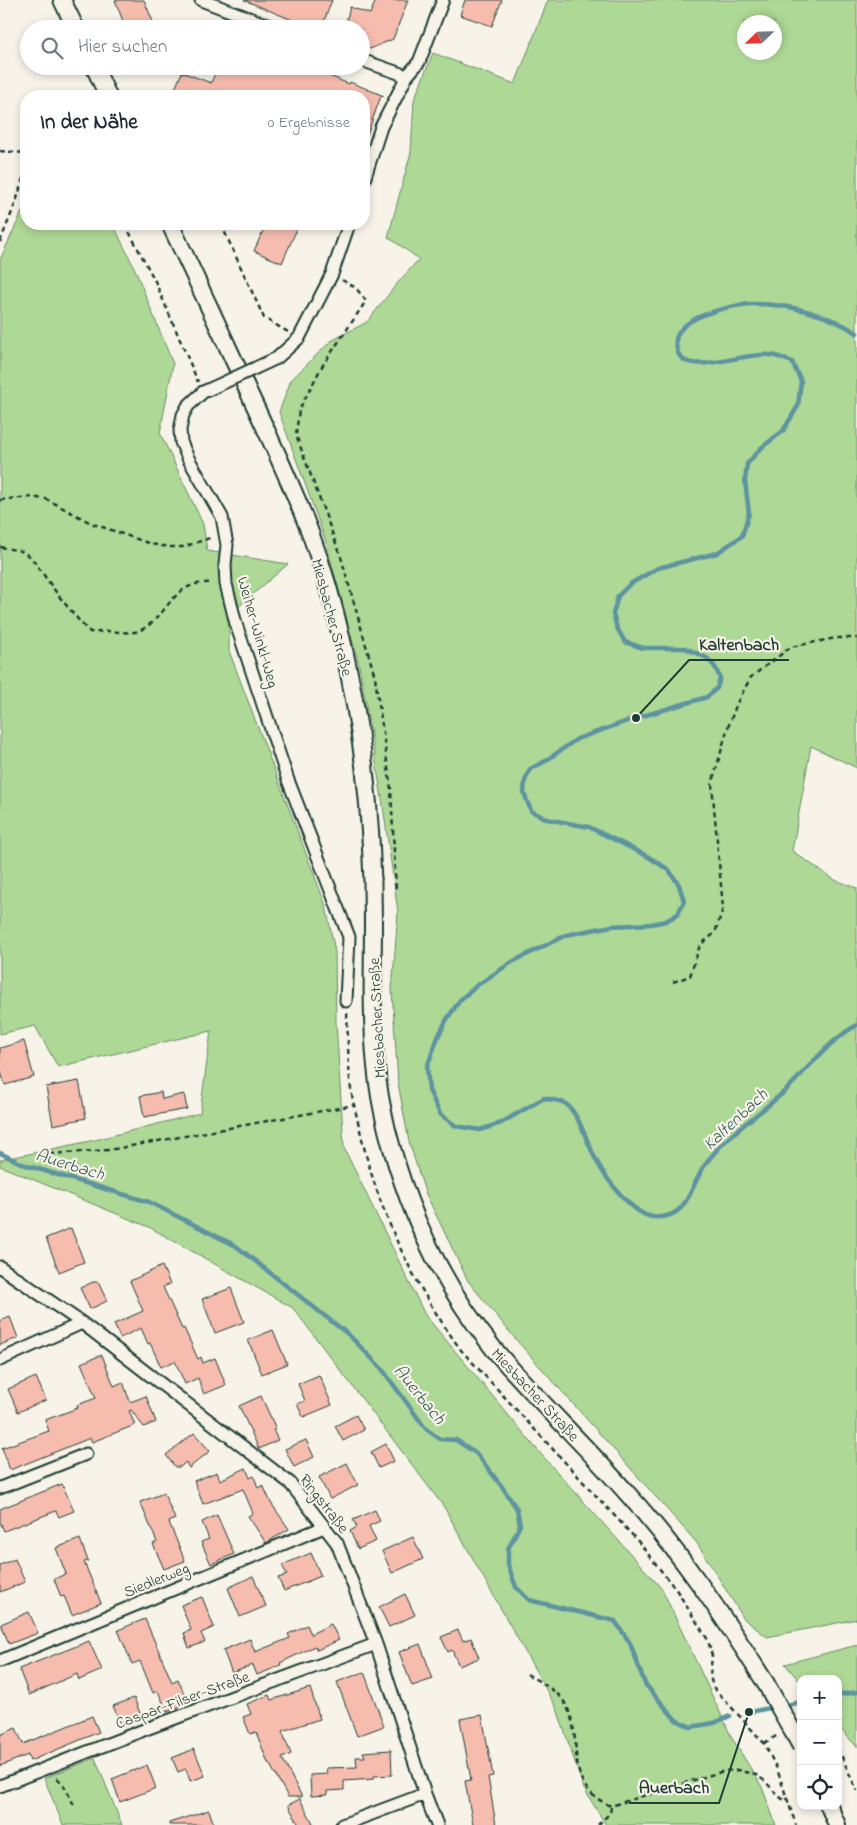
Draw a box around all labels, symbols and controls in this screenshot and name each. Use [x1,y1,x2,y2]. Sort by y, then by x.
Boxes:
north arrow [737,15,782,60]
search box [20,20,370,75]
icon: search [38,34,66,62]
text: Hier suchen [78,34,167,61]
text: In der Nähe [40,108,138,138]
text: 0 Ergebnisse [267,111,350,135]
street label: Miesbacher Straße [304,556,358,680]
street label: Weiher-Winkl-Weg [230,574,284,691]
callout: Kaltenbach [689,627,789,660]
text: Kaltenbach [699,633,780,659]
street label: Miesbacher Straße [363,956,393,1079]
water label: Kaltenbach [698,1083,775,1157]
water label: Auerbach [32,1143,107,1189]
street label: Miesbacher Straße [485,1343,585,1448]
water label: Auerbach [386,1360,451,1431]
street label: Ringstraße [293,1469,355,1540]
street label: Siedlerweg [120,1557,193,1605]
street label: Caspar-Filser-Straße [112,1665,254,1736]
map controls [797,1675,842,1810]
button: + [797,1675,842,1720]
button: − [797,1720,842,1765]
button: locate [797,1765,842,1810]
callout: Auerbach [629,1770,719,1803]
text: Auerbach [639,1776,710,1802]

